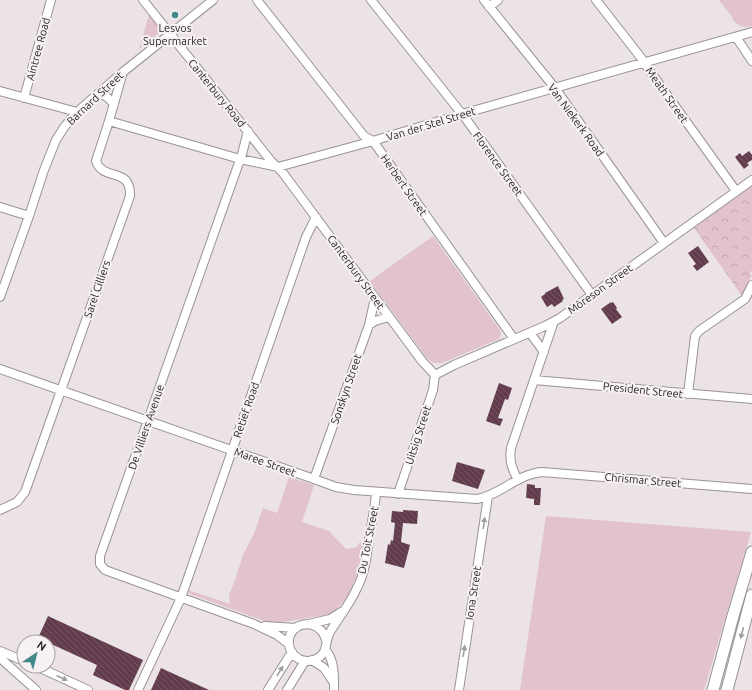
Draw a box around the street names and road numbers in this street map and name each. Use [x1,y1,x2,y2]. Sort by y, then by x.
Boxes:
street label: Aintree Road [24,16,52,82]
street label: Canterbury Road [186,57,248,129]
street label: Meath Street [643,65,691,126]
street label: Barnard Street [64,68,126,127]
street label: Van Niekerk Road [546,81,606,159]
street label: Van der Stel Street [385,105,478,143]
street label: Florence Street [471,130,526,199]
street label: Herbert Street [378,152,430,219]
street label: Canterbury Street [325,233,387,312]
street label: Sarel Cilliers [82,259,113,319]
street label: Môreson Street [565,261,635,316]
street label: Sonskyn Street [328,352,364,426]
street label: President Street [602,380,684,400]
street label: Retief Road [231,381,261,439]
street label: De Villiers Avenue [126,383,166,471]
street label: Uitsig Street [403,403,433,466]
street label: Maree Street [233,445,298,479]
street label: Chrismar Street [604,471,683,489]
street label: Du Toit Street [356,504,381,575]
street label: Iona Street [463,565,483,621]

